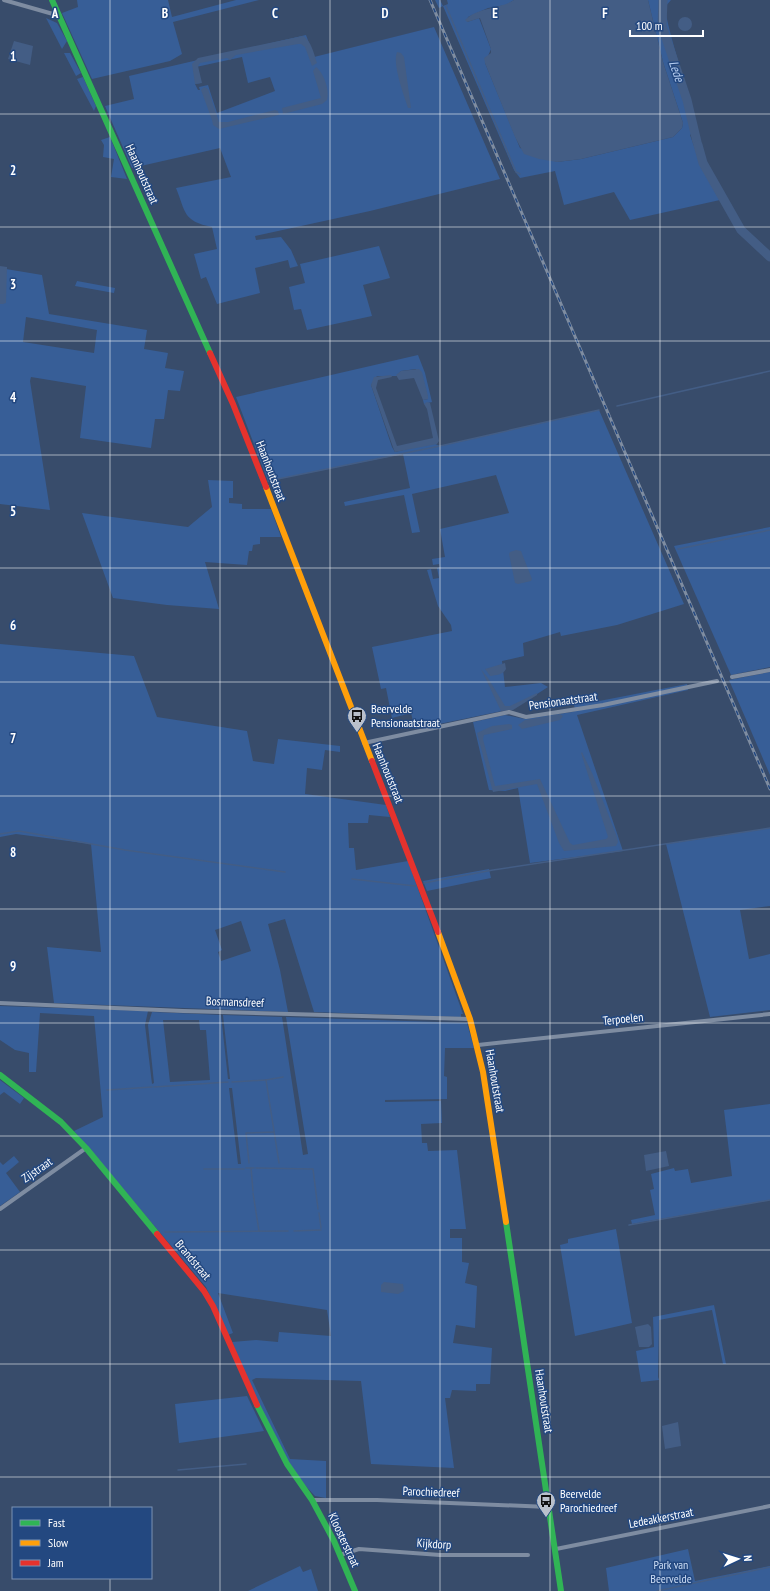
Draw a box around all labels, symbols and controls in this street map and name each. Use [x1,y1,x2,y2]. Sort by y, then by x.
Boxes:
text: A [51,5,59,22]
text: B [162,5,168,22]
text: C [272,5,278,22]
text: D [382,5,389,22]
text: E [492,5,498,22]
text: F [602,5,608,22]
scale bar [630,12,703,38]
text: 100 m [636,18,663,33]
text: 1 [10,48,16,65]
water label: Lede [665,58,689,85]
street label: Haanhoutstraat [123,142,163,207]
text: 2 [10,162,16,179]
text: 3 [10,276,16,293]
text: 4 [10,389,17,406]
street label: Haanhoutstraat [253,438,290,504]
text: 5 [10,503,16,520]
text: 6 [10,617,16,634]
street label: Pensionaatstraat [528,688,599,713]
place label: Beervelde Pensionaatstraat [371,701,441,730]
bus stop icon: Beervelde Pensionaatstraat [346,705,368,733]
text: 7 [10,730,16,747]
street label: Haanhoutstraat [370,740,408,806]
text: 8 [10,844,16,861]
text: 9 [10,958,16,975]
street label: Bosmansdreef [206,993,265,1010]
street label: Terpoelen [602,1009,644,1028]
street label: Haanhoutstraat [483,1048,509,1114]
street label: Zijstraat [18,1153,56,1185]
street label: Brandstraat [172,1237,215,1283]
street label: Haanhoutstraat [532,1368,557,1434]
street label: Parochiedreef [402,1483,461,1500]
place label: Beervelde Parochiedreef [560,1486,618,1515]
bus stop icon: Beervelde Parochiedreef [535,1490,557,1518]
street label: Ledeakkerstraat [627,1504,695,1531]
legend [12,1507,152,1579]
street label: Kloosterstraat [325,1510,364,1570]
text: Fast [48,1515,66,1530]
text: Slow [48,1535,69,1550]
street label: Kijkdorp [416,1535,452,1552]
north arrow [718,1539,758,1579]
text: Jam [47,1555,64,1570]
text: N [741,1555,755,1562]
park label: Park van Beervelde [650,1557,692,1586]

